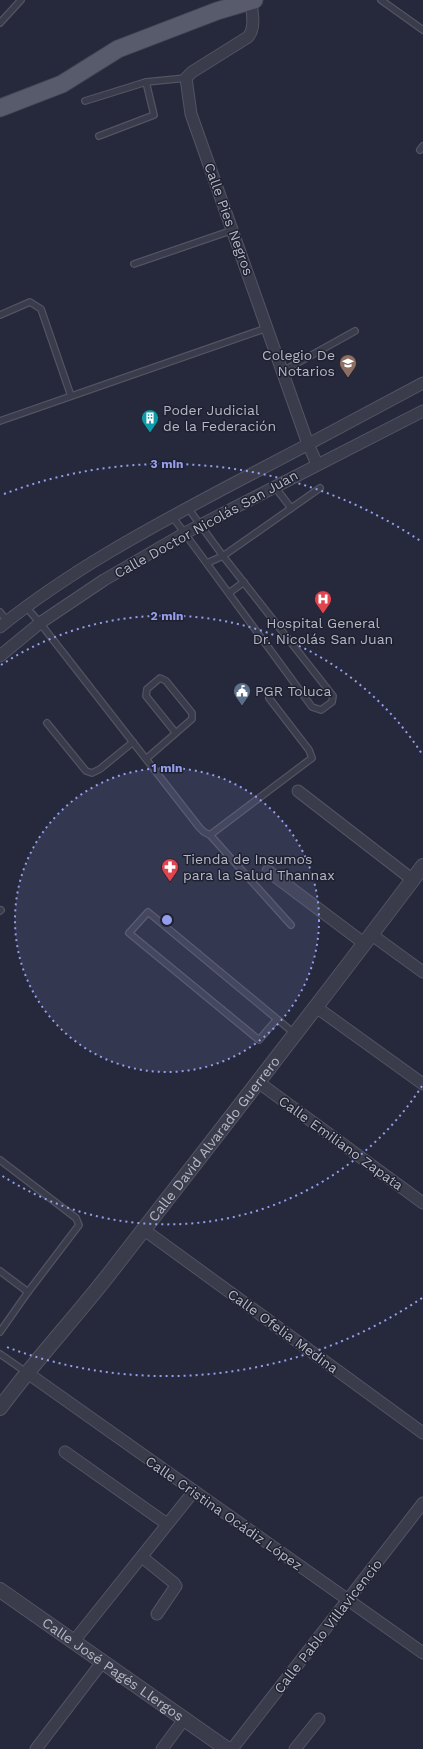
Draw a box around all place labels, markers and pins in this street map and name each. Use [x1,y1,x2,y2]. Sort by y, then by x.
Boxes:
place label: Colegio De Notarios [262,347,335,379]
school or university icon: Colegio De Notarios [338,353,358,378]
place label: Poder Judicial de la Federación [163,402,276,434]
building icon: Poder Judicial de la Federación [140,408,160,433]
hospital icon: Hospital General Dr. Nicolás San Juan [313,589,333,614]
place label: Hospital General Dr. Nicolás San Juan [253,615,393,647]
public building icon: PGR Toluca [232,681,252,706]
place label: PGR Toluca [255,683,331,699]
place label: Tienda de Insumos para la Salud Thannax [183,851,335,883]
pharmacy icon: Tienda de Insumos para la Salud Thannax [160,857,180,882]
centre of rings [160,913,174,927]

